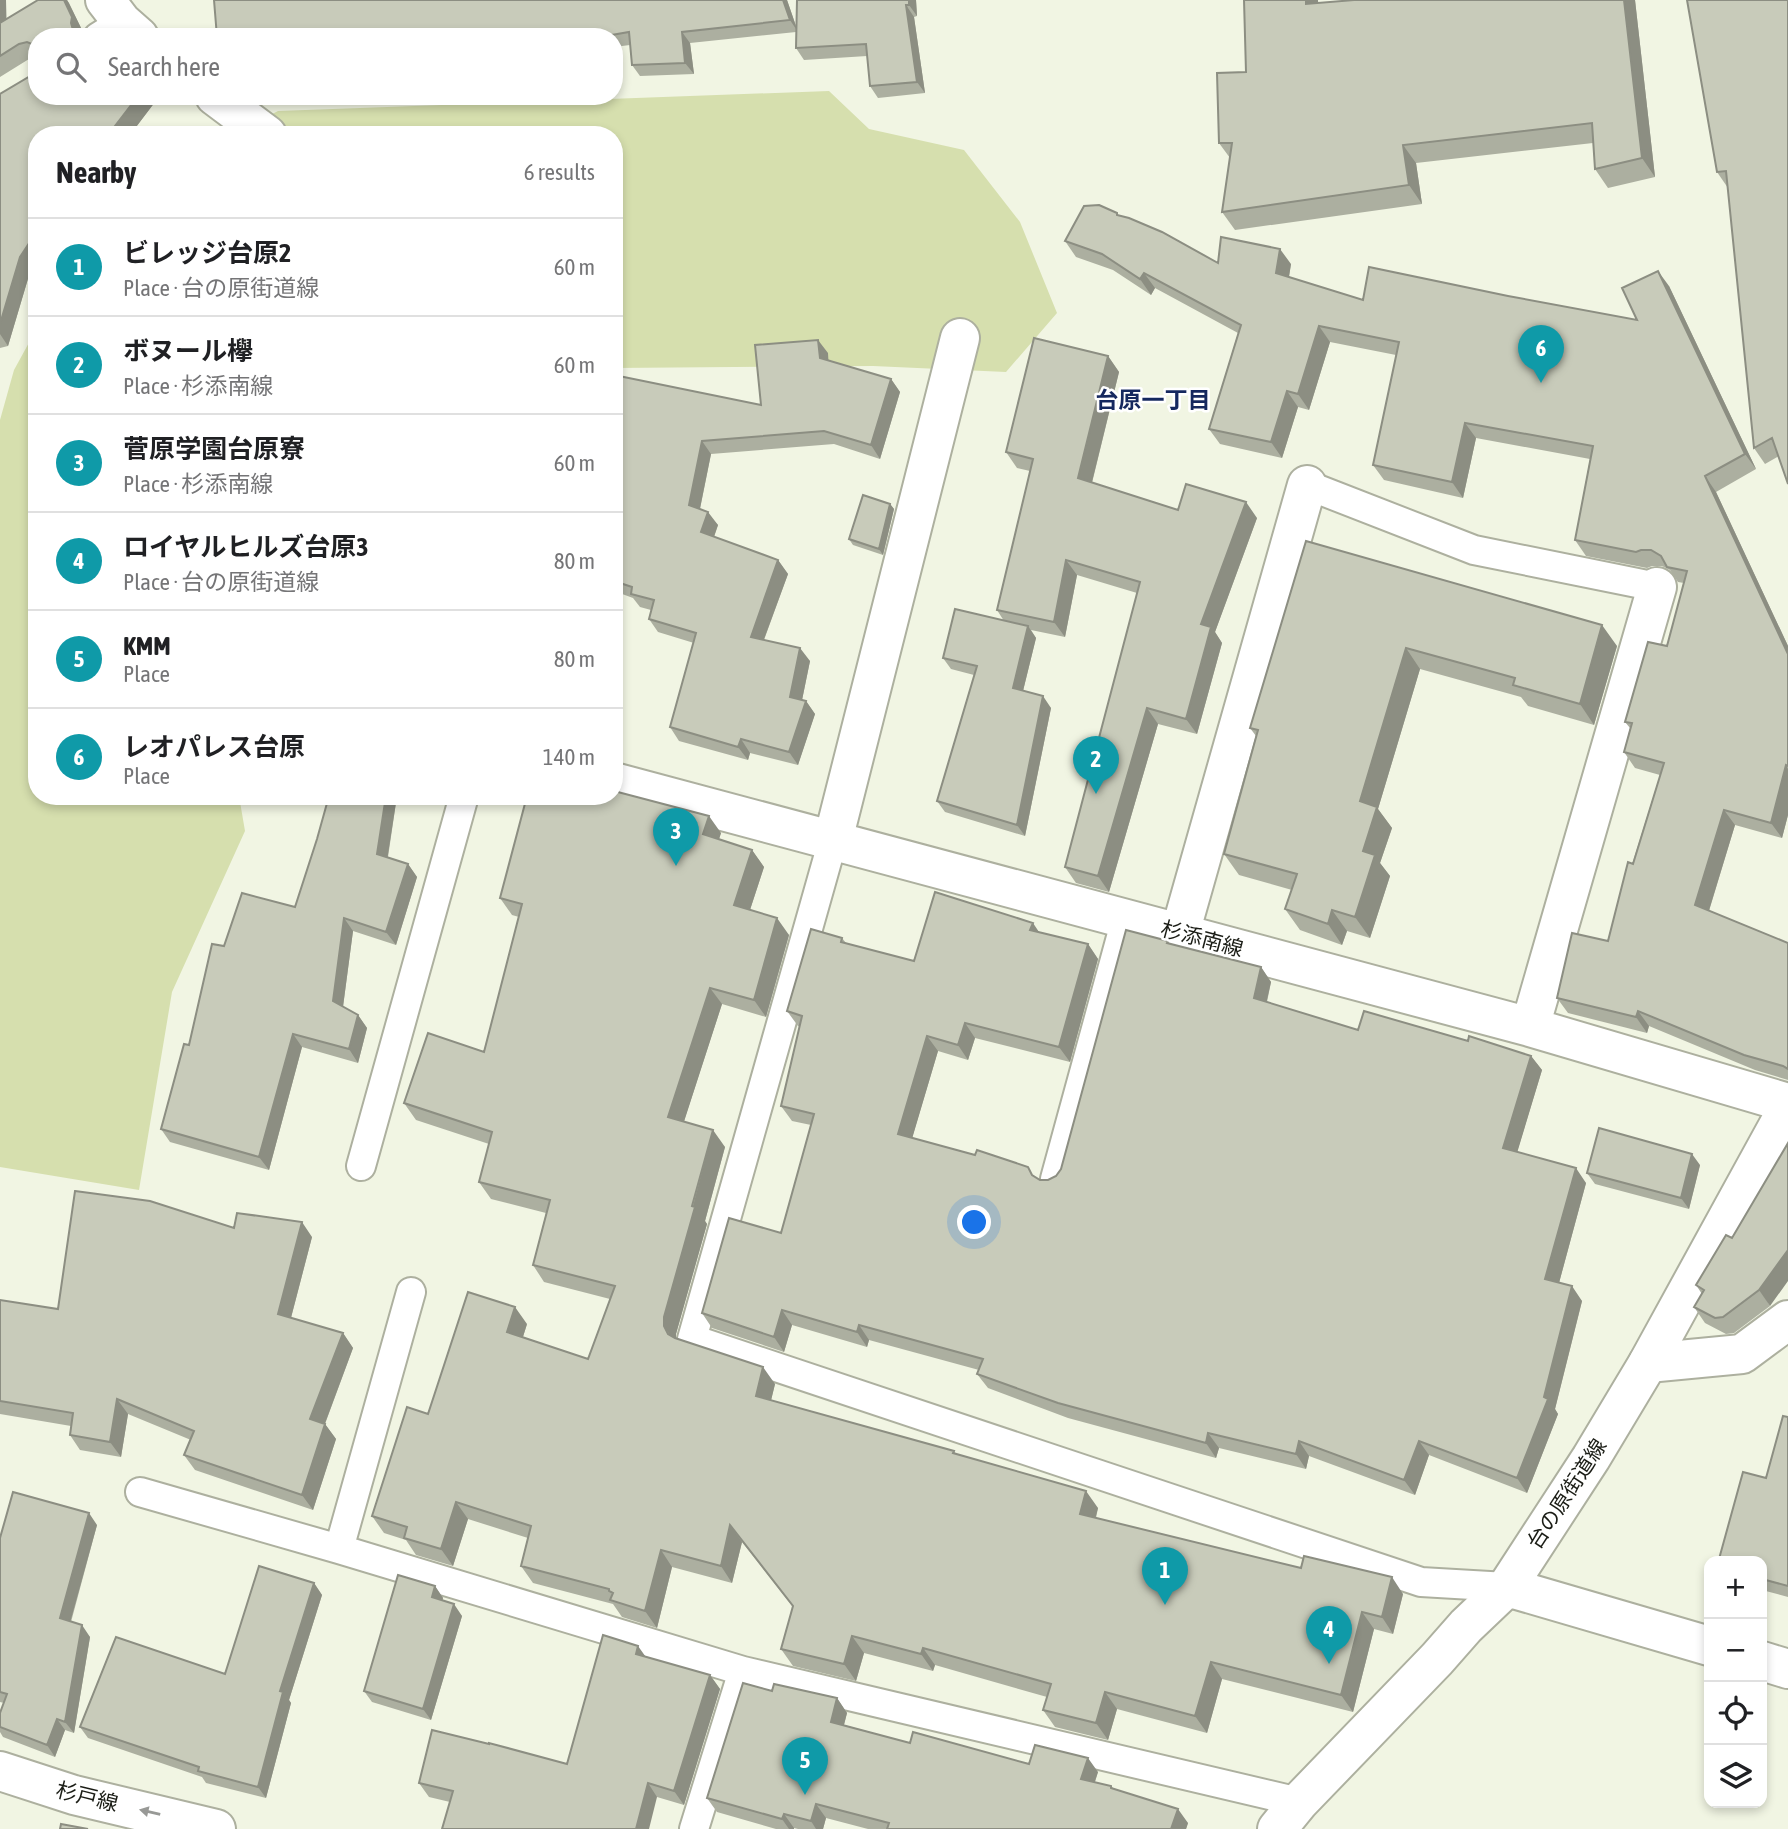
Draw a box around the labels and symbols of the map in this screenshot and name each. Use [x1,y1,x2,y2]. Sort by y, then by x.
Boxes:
pin: 6 [1518,325,1564,383]
district label: 台原一丁目 [1096,387,1211,413]
pin: 2 [1073,736,1119,794]
pin: 3 [653,808,699,866]
street label: 杉添南線 [1159,916,1246,960]
your location [957,1205,991,1239]
street label: 台の原街道線 [1522,1434,1611,1553]
pin: 1 [1142,1547,1188,1605]
pin: 4 [1306,1606,1352,1664]
pin: 5 [782,1737,828,1795]
street label: 杉戸線 [54,1777,121,1815]
one-way arrow [139,1806,161,1817]

